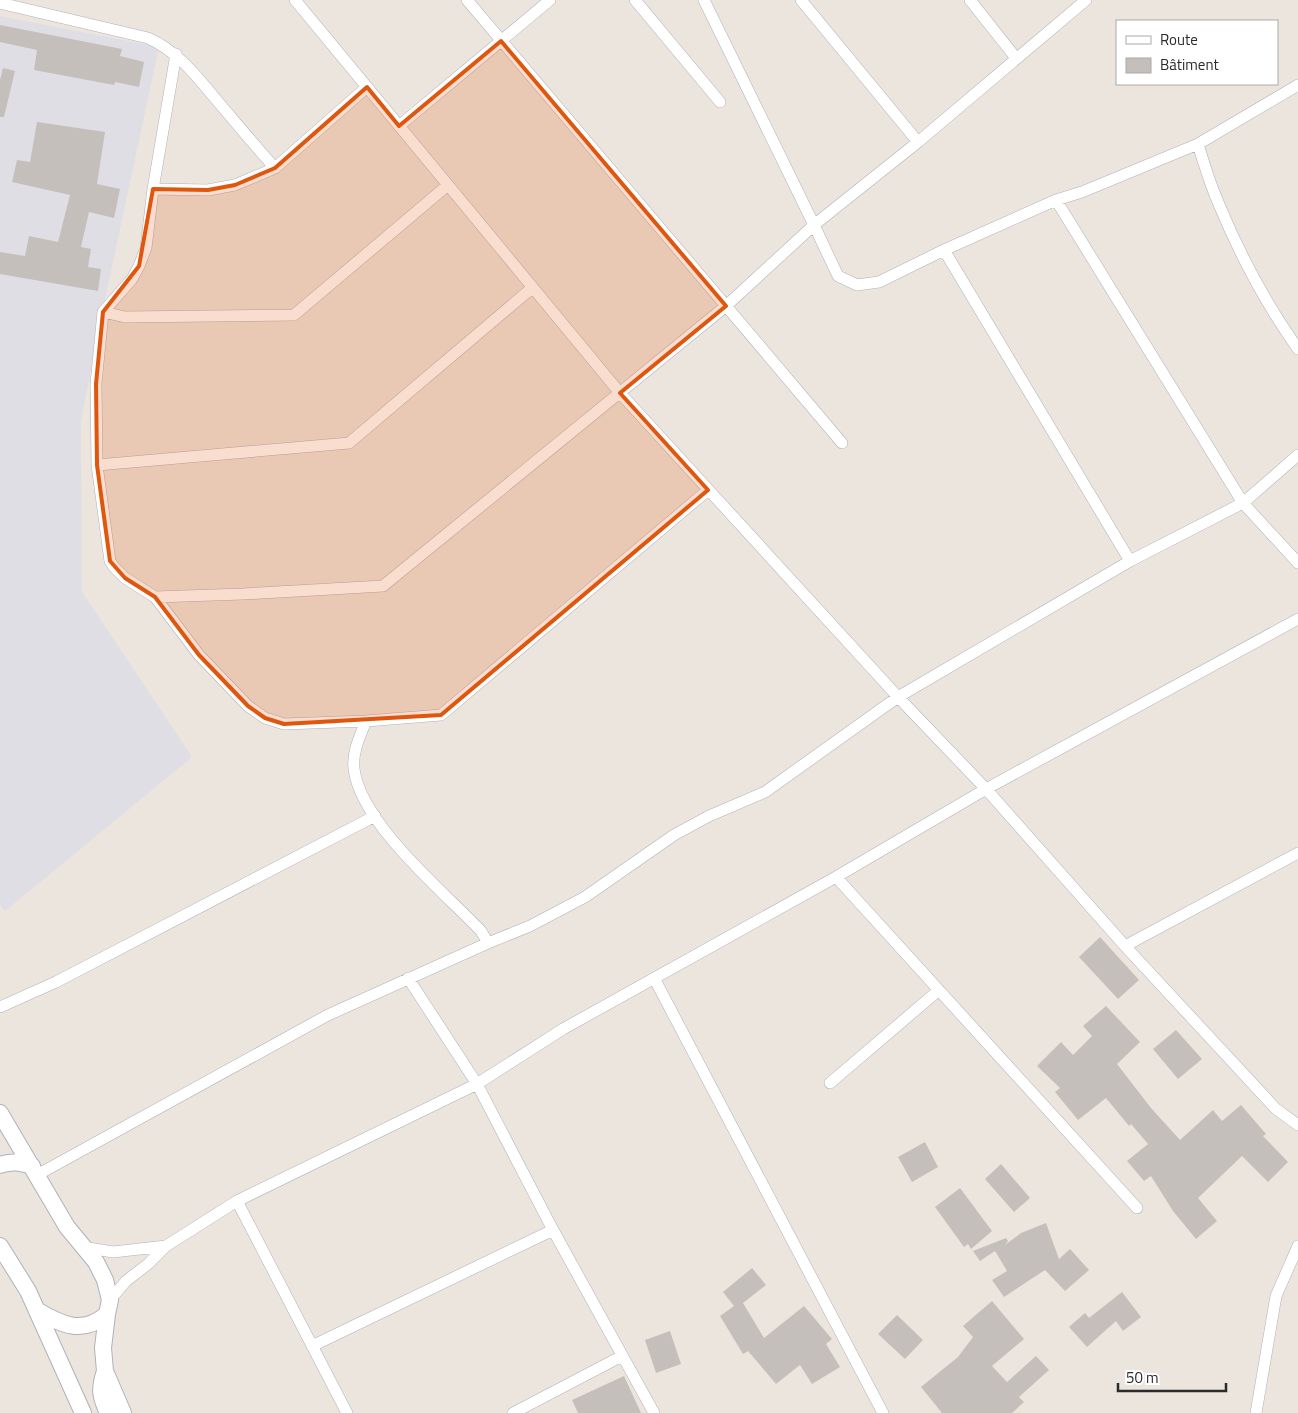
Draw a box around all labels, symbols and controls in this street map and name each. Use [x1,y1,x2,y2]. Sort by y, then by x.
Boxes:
legend [1116,20,1278,85]
text: Route [1160,28,1198,51]
text: Bâtiment [1160,53,1219,76]
scale bar [1118,1360,1226,1392]
text: 50 m [1126,1366,1159,1389]

